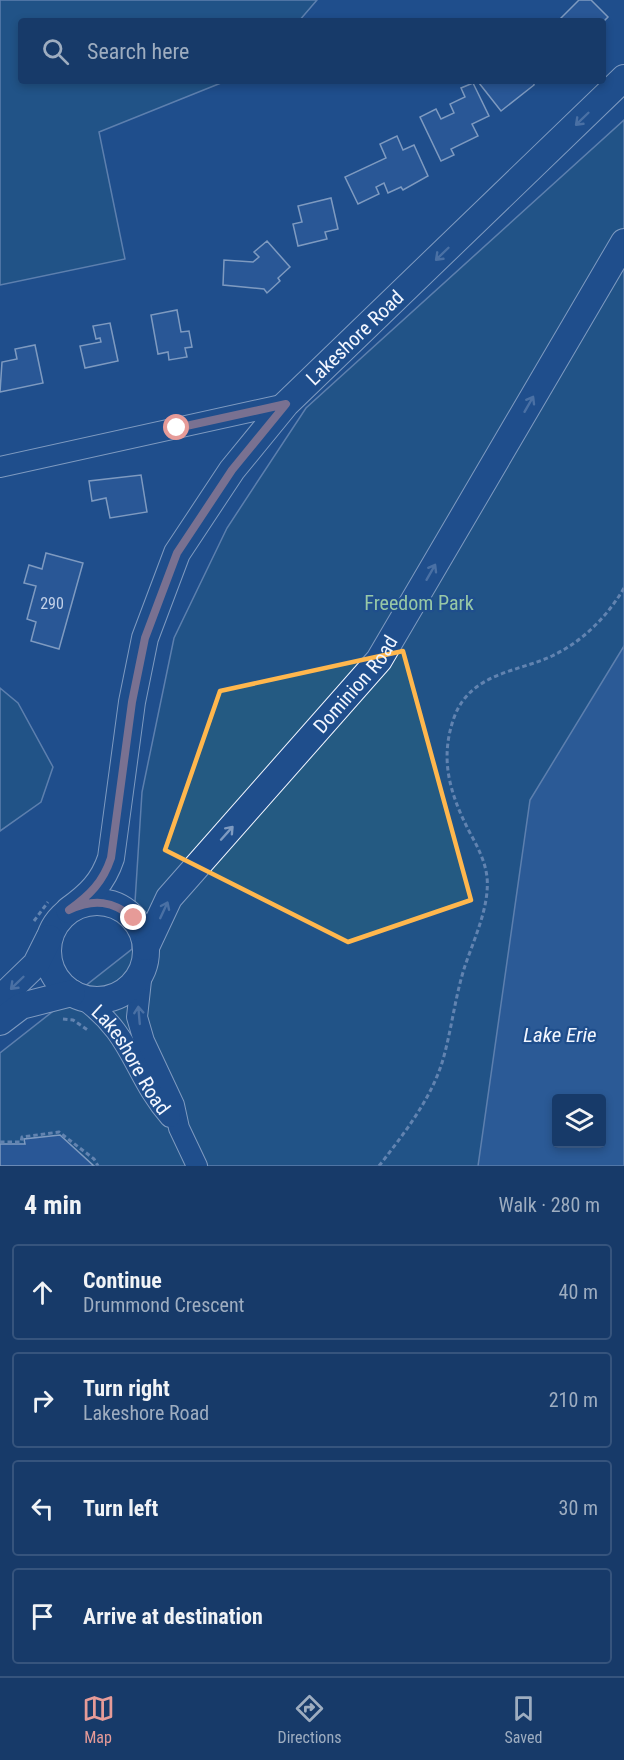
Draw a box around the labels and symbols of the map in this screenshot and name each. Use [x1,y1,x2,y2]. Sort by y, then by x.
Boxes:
one-way arrow [574,111,589,126]
one-way arrow [434,247,449,261]
street label: Lakeshore Road [301,285,408,390]
one-way arrow [524,396,536,413]
route start [163,414,189,440]
one-way arrow [426,564,437,582]
park label: Freedom Park [364,591,474,615]
house number: 290 [40,594,64,613]
street label: Dominion Road [308,631,403,738]
one-way arrow [220,826,234,841]
one-way arrow [158,901,170,919]
route end [120,904,146,930]
one-way arrow [10,976,25,990]
street label: Lakeshore Road [87,1000,175,1119]
one-way arrow [133,1006,144,1025]
water label: Lake Erie [523,1023,597,1047]

